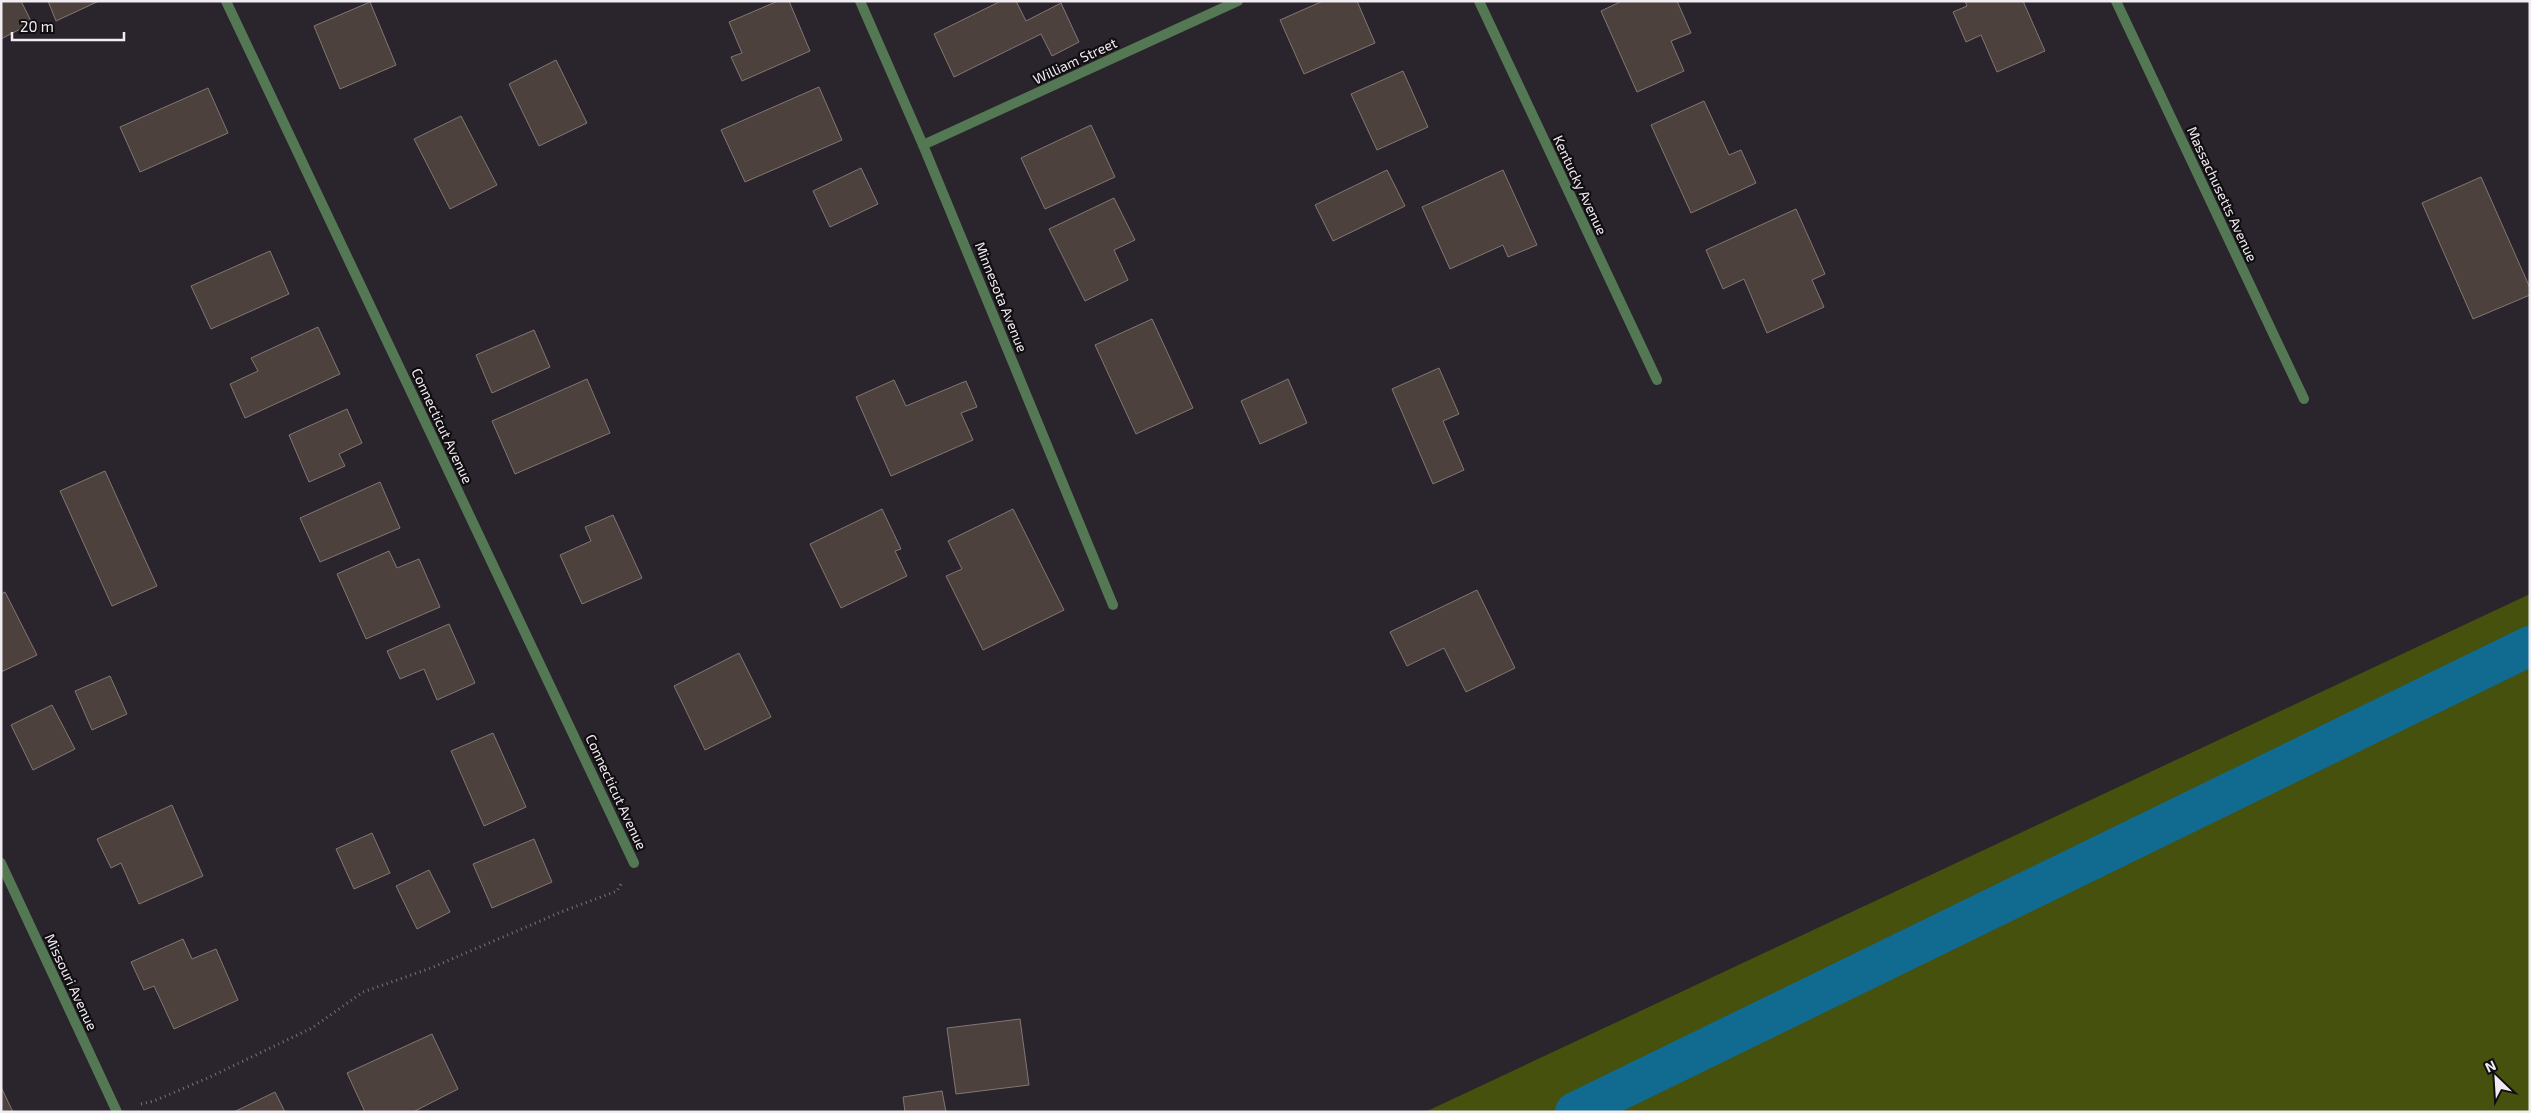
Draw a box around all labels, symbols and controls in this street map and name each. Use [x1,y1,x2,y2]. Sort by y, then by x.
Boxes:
scale bar [12,10,125,42]
text: 20 m [20,17,54,35]
street label: William Street [1030,34,1119,87]
street label: Massachusetts Avenue [2184,124,2261,264]
street label: Kentucky Avenue [1550,132,1611,237]
street label: Minnesota Avenue [972,239,1031,354]
street label: Connecticut Avenue [408,365,477,486]
street label: Connecticut Avenue [582,731,651,852]
street label: Missouri Avenue [42,931,101,1033]
north arrow [2471,1053,2521,1103]
text: N [2482,1056,2498,1076]

